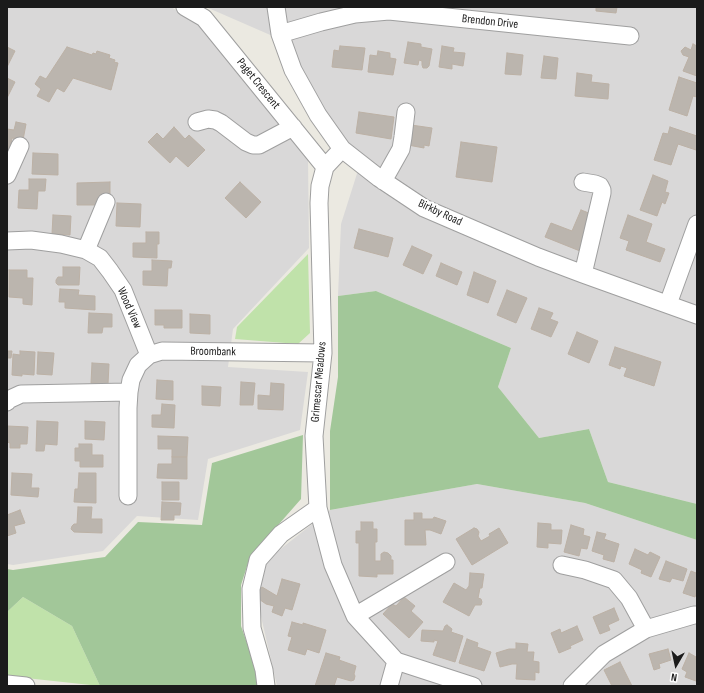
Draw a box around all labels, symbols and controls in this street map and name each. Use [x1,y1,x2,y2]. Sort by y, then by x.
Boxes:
street label: Brendon Drive [461,12,519,32]
street label: Paget Crescent [233,56,283,112]
street label: Birkby Road [416,197,464,229]
street label: Wood View [114,285,144,331]
street label: Grimescar Meadows [308,341,330,423]
street label: Broombank [190,344,236,360]
north arrow [656,645,696,685]
text: N [670,670,678,684]

